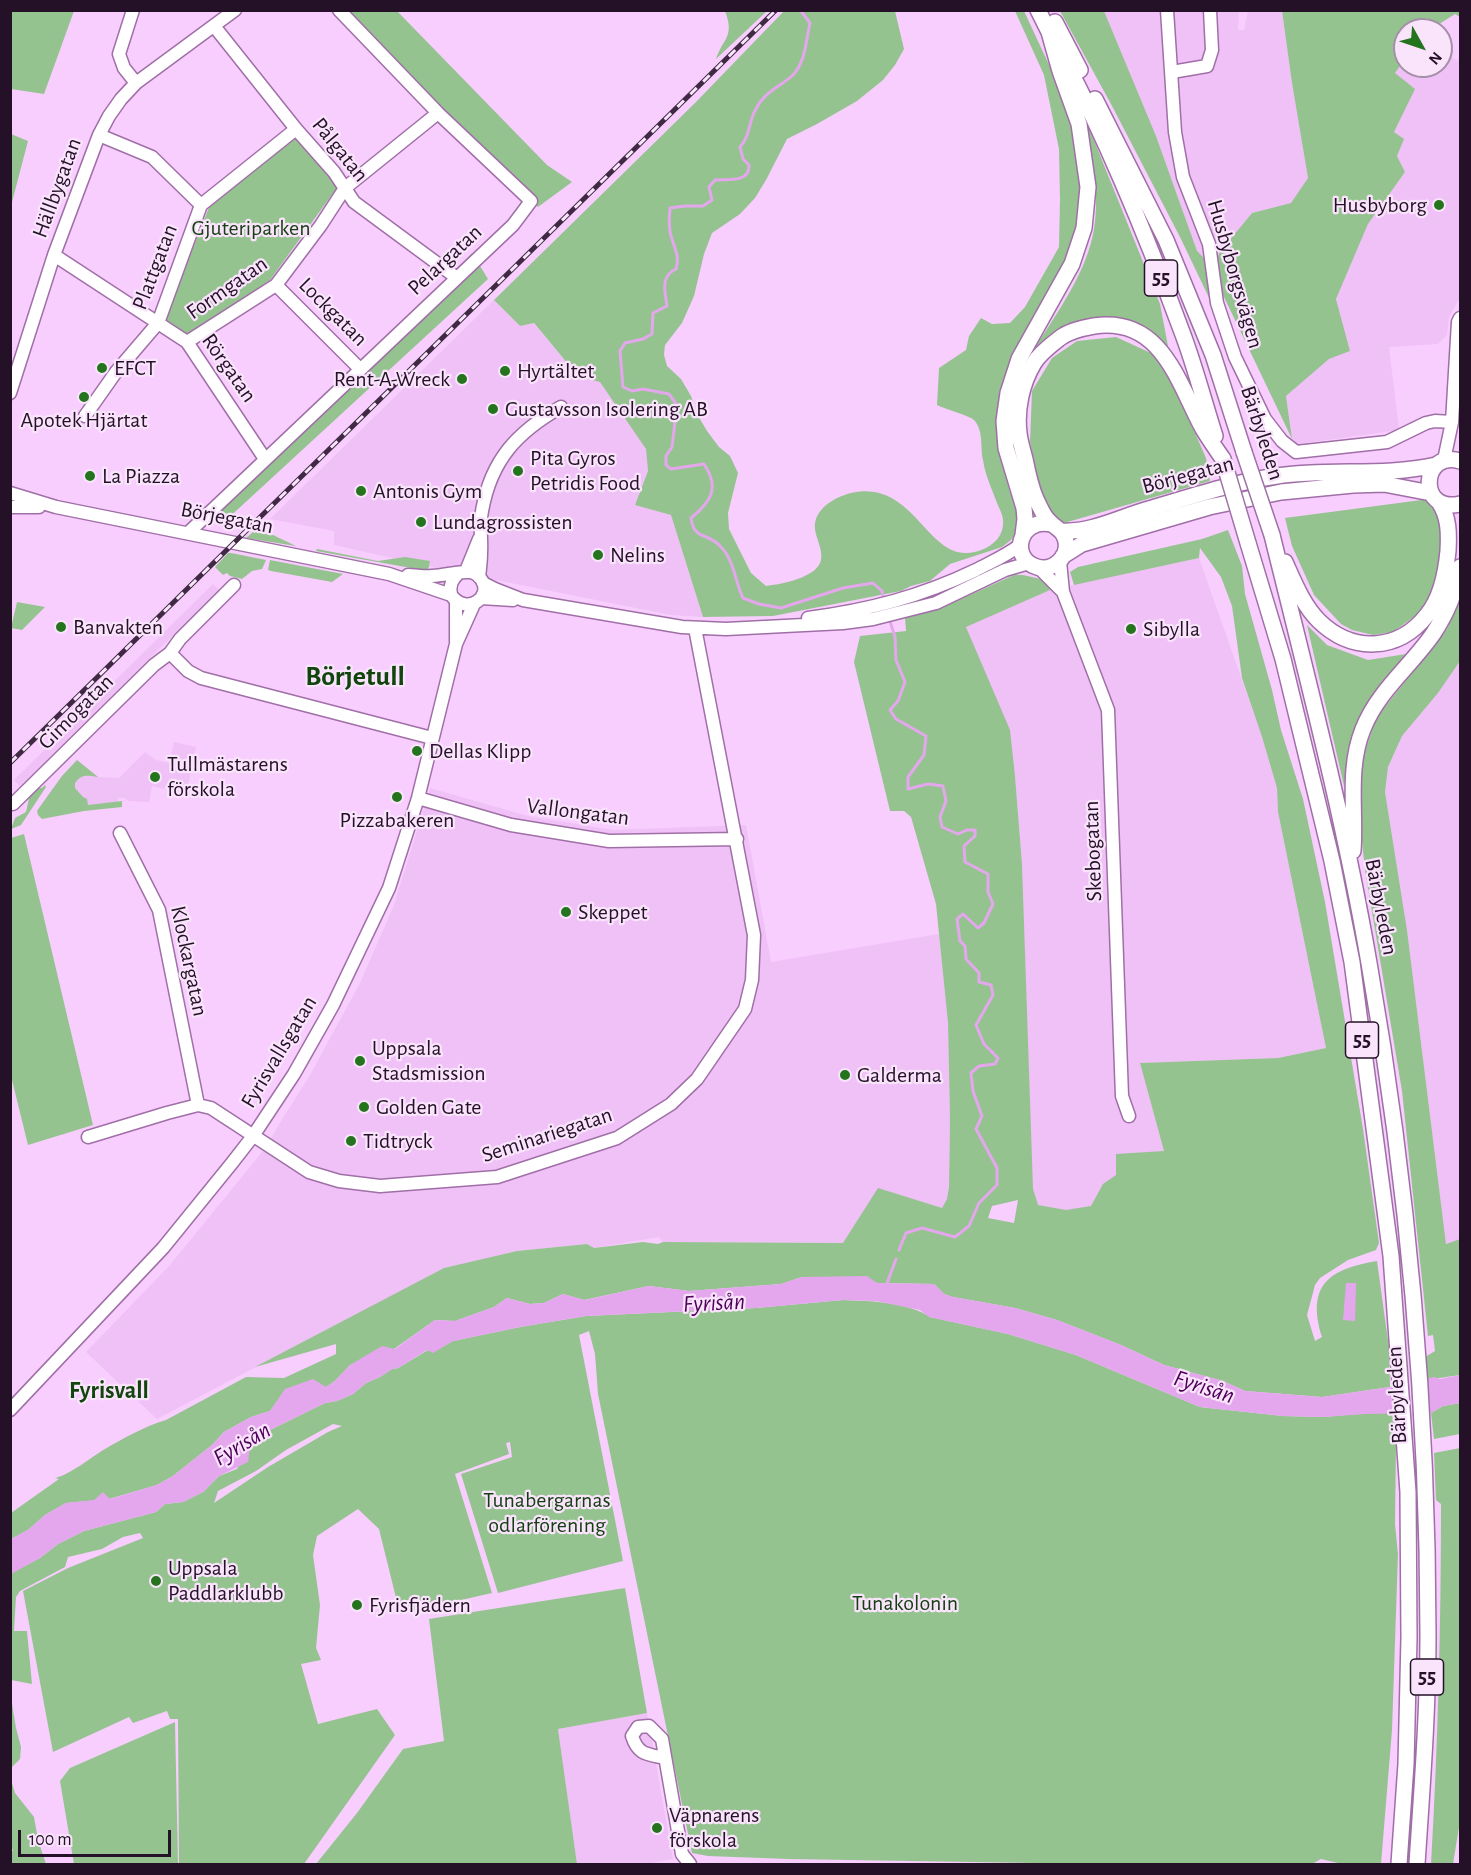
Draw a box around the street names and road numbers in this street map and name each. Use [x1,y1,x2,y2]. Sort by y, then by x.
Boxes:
street label: Pålgatan [306,112,374,188]
street label: Hällbygatan [27,134,87,242]
street label: Husbyborgsvägen [1201,196,1269,352]
street label: Pelargatan [402,219,488,301]
street label: Plattgatan [127,220,183,314]
street label: Formgatan [181,251,273,325]
road number: 55 [1144,260,1178,296]
street label: Lockgatan [293,272,373,352]
street label: Rörgatan [196,328,262,408]
street label: Bärbyleden [1234,382,1290,484]
street label: Börjegatan [1139,450,1237,500]
street label: Börjegatan [178,496,276,540]
street label: Gimogatan [33,669,119,755]
street label: Vallongatan [525,793,631,831]
street label: Skebogatan [1078,800,1108,902]
street label: Bärbyleden [1359,857,1403,957]
street label: Klockargatan [164,903,214,1019]
street label: Fyrisvallsgatan [235,991,323,1113]
road number: 55 [1346,1022,1378,1058]
street label: Seminariegatan [478,1102,616,1168]
street label: Bärbyleden [1381,1346,1413,1444]
road number: 55 [1410,1659,1444,1695]

